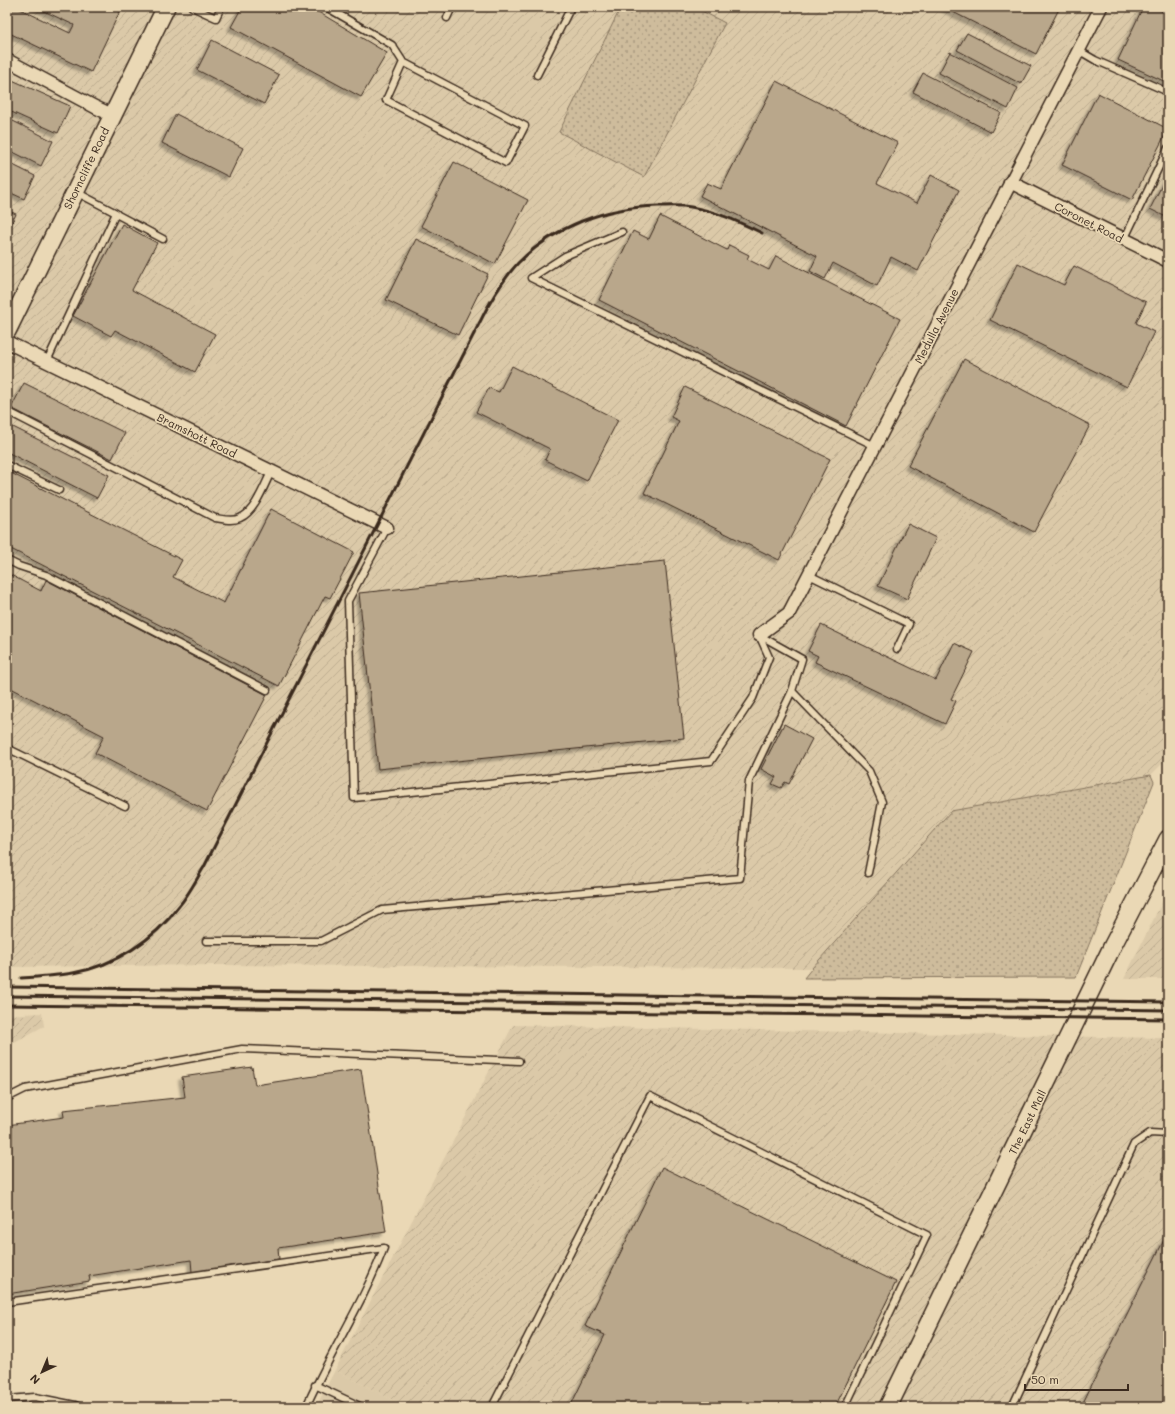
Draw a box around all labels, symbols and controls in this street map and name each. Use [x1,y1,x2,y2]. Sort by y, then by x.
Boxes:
street label: Shorncliffe Road [60,125,112,211]
street label: Coronet Road [1052,198,1126,246]
street label: Medulla Avenue [911,286,961,366]
street label: Bramshott Road [155,409,239,461]
street label: The East Mall [1005,1087,1049,1157]
north arrow [22,1352,62,1392]
scale bar [1025,1366,1128,1392]
text: N [26,1371,43,1388]
text: 50 m [1031,1371,1059,1387]

